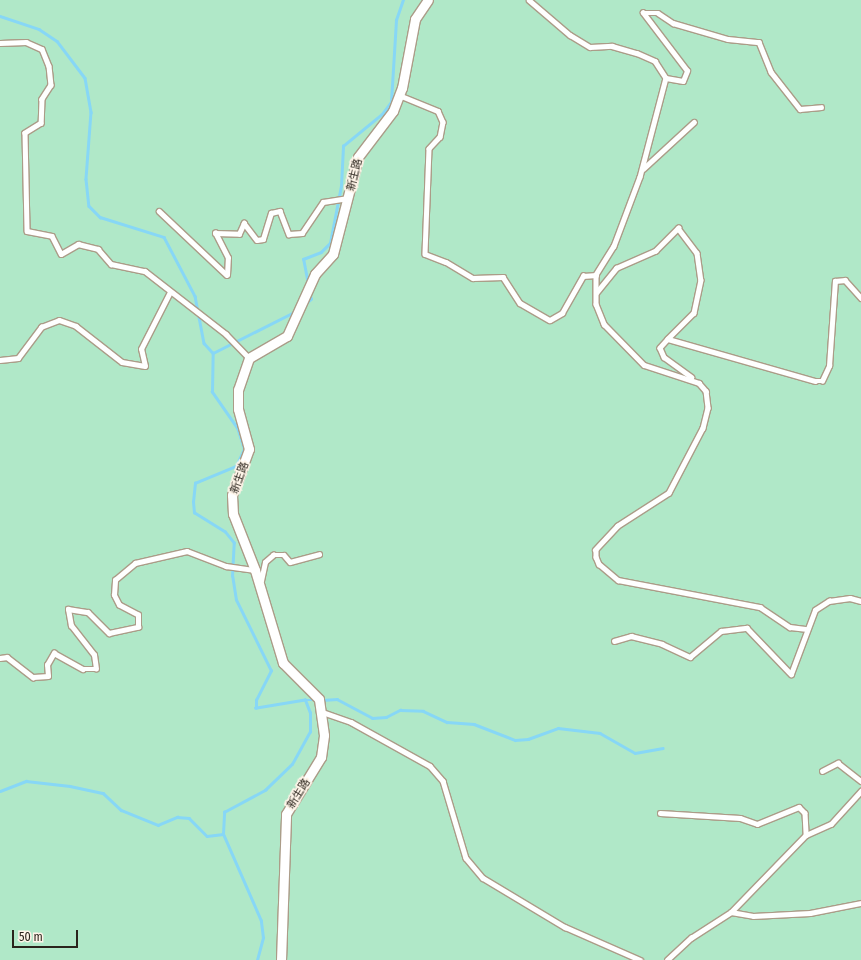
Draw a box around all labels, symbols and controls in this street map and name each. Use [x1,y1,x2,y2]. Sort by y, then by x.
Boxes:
street label: 新生路 [345,157,365,193]
street label: 新生路 [228,460,252,496]
street label: 新生路 [285,777,313,811]
scale bar [14,922,80,948]
text: 50 m [19,930,43,944]

